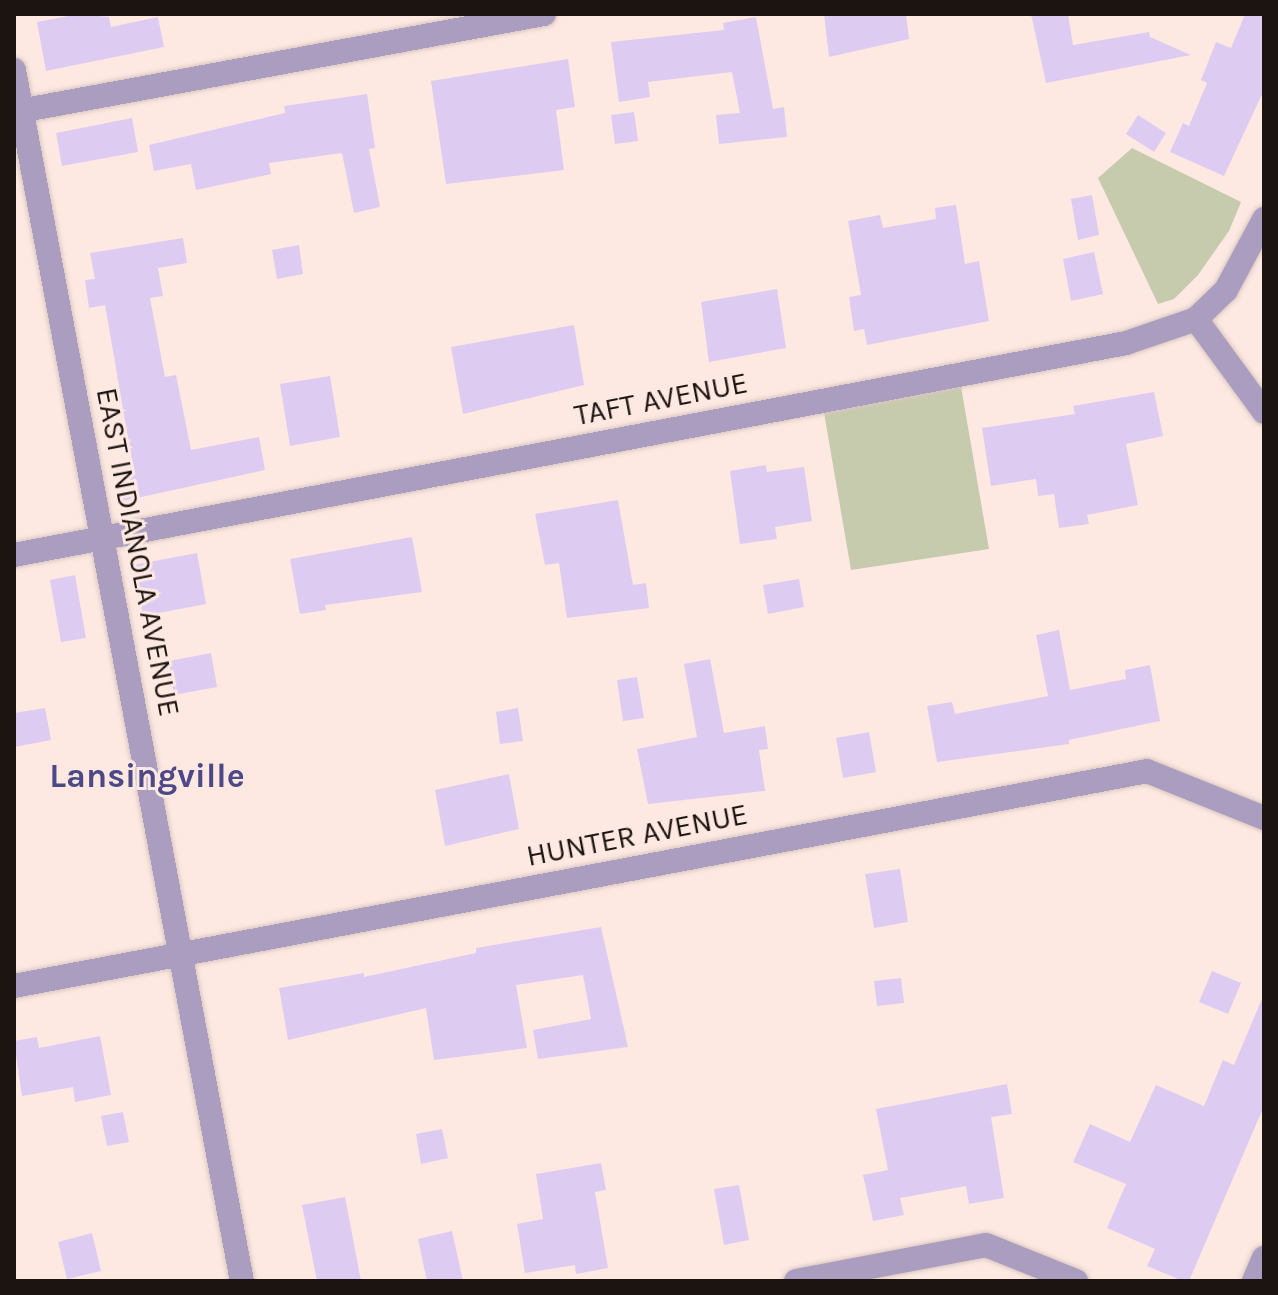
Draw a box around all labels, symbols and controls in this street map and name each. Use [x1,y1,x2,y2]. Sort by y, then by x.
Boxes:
street label: TAFT AVENUE [571,365,751,433]
street label: EAST INDIANOLA AVENUE [88,385,188,719]
district label: Lansingville [49,757,245,797]
street label: HUNTER AVENUE [523,796,751,874]

